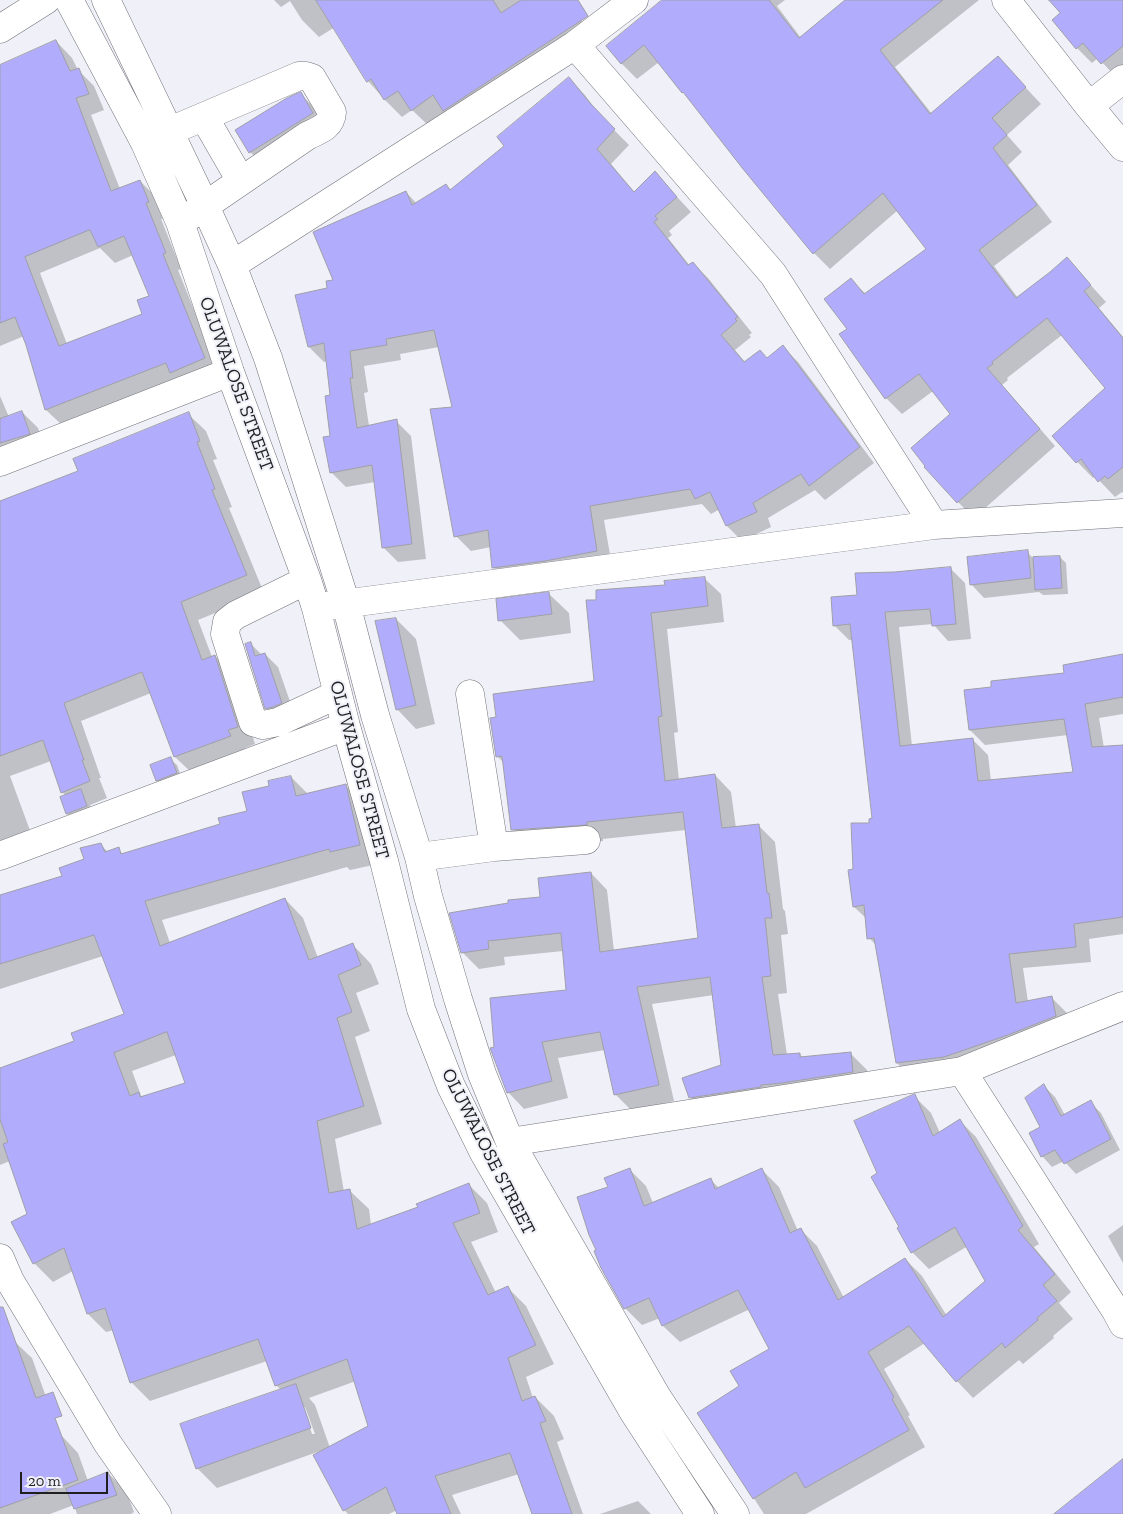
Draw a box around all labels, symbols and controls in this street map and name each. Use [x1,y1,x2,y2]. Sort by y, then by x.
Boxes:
street label: OLUWALOSE STREET [194,294,278,474]
street label: OLUWALOSE STREET [324,678,394,862]
street label: OLUWALOSE STREET [436,1065,540,1239]
scale bar [22,1462,110,1494]
text: 20 m [28,1472,61,1490]

